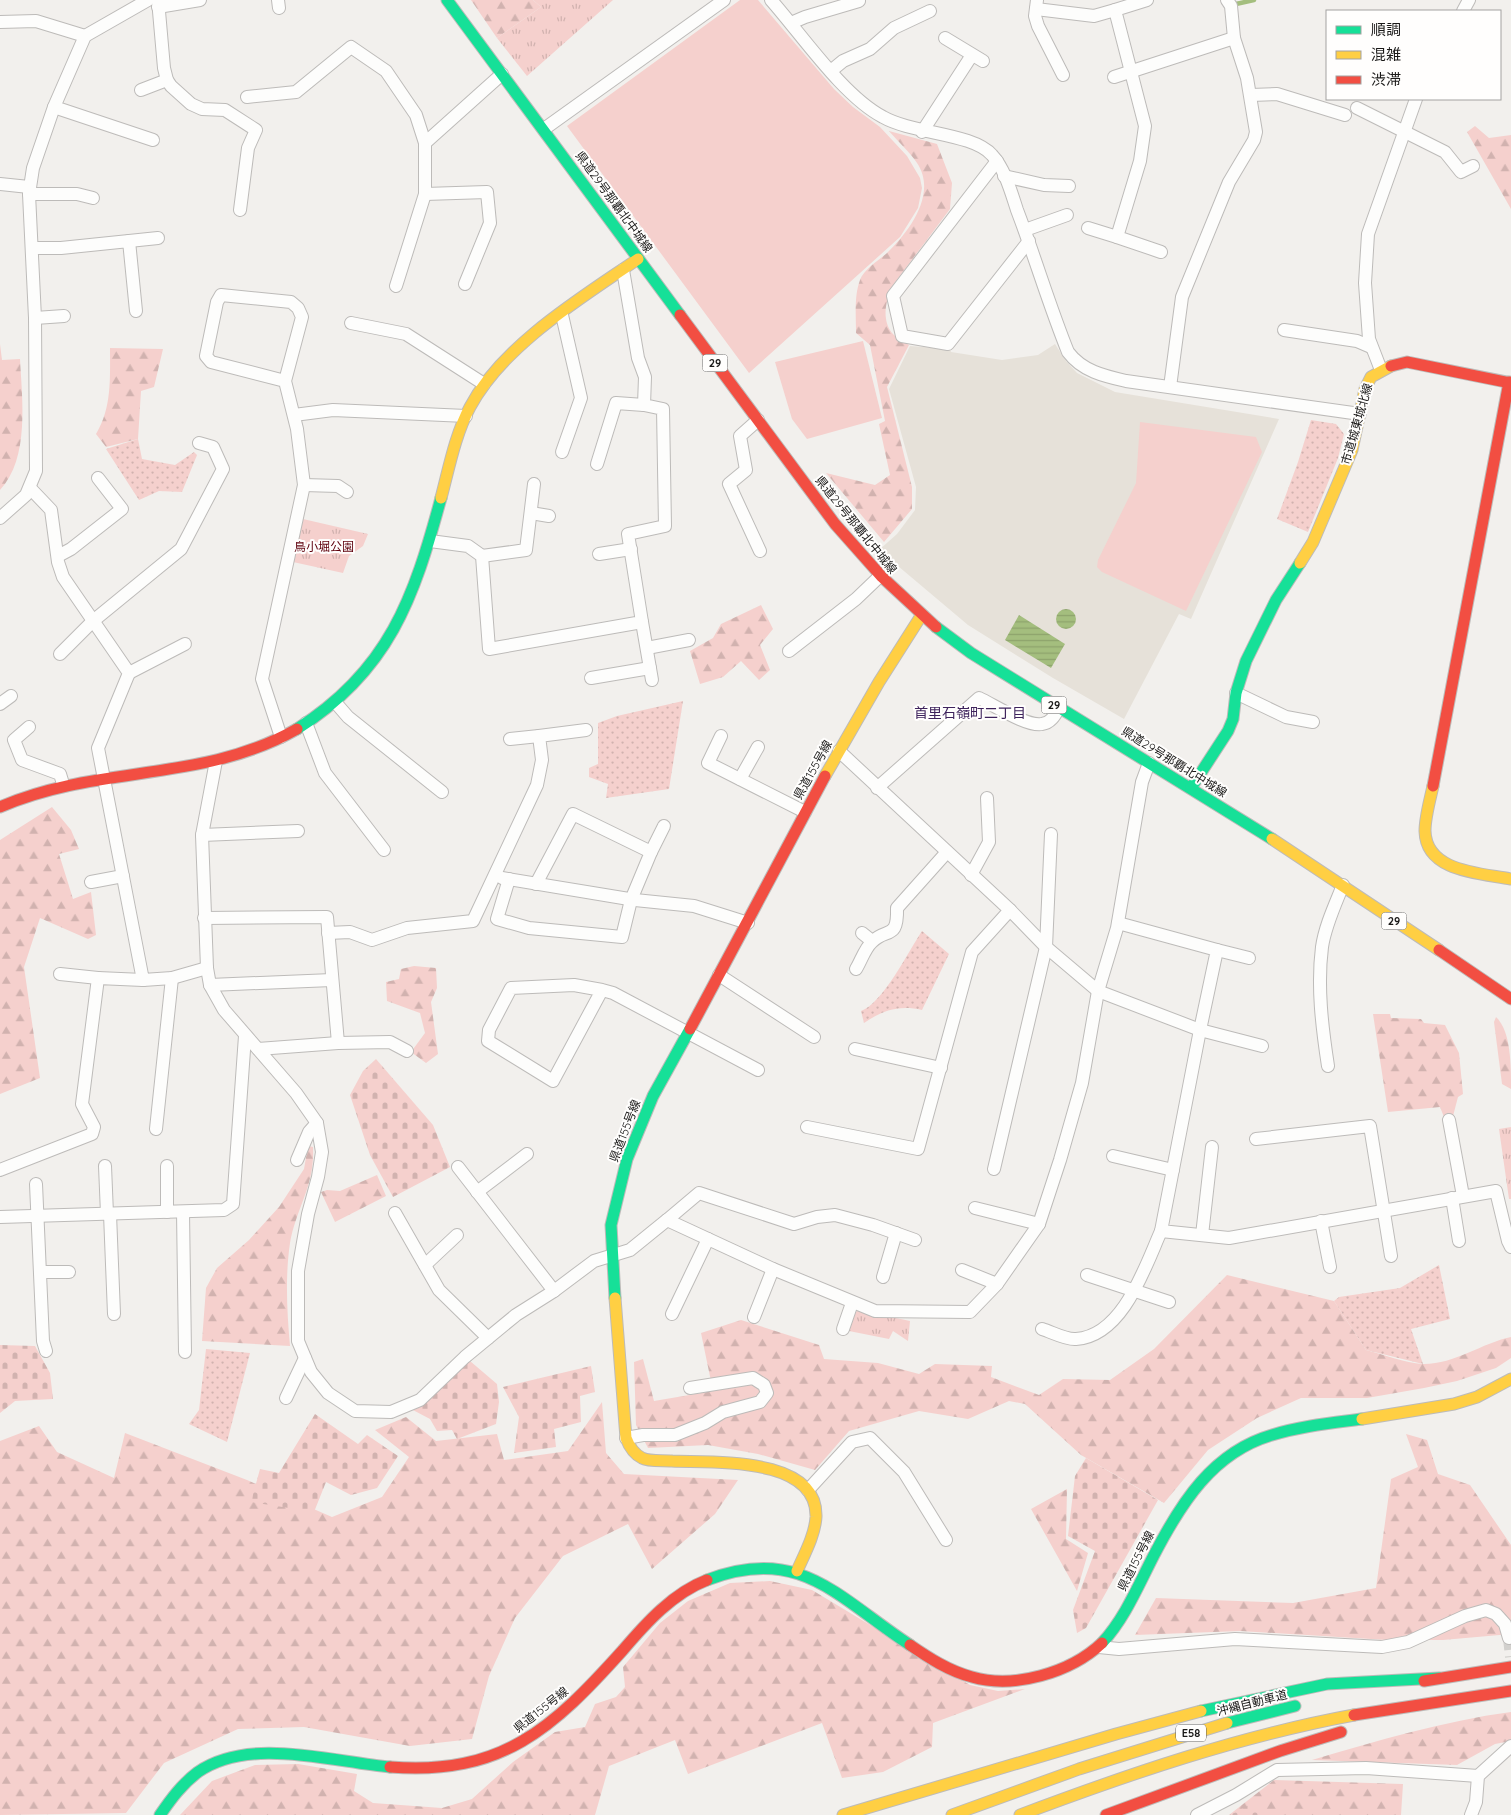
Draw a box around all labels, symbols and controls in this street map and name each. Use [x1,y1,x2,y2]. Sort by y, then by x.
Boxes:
legend [1326,10,1501,100]
text: 順調 [1371,20,1401,39]
text: 混雑 [1371,45,1401,64]
text: 渋滞 [1371,70,1401,89]
street label: 県道29号那覇北中城線 [573,148,656,255]
road number: 29 [702,354,728,372]
street label: 市道城東城北線 [1338,381,1375,466]
street label: 県道29号那覇北中城線 [812,473,900,577]
park label: 鳥小堀公園 [294,539,354,554]
road number: 29 [1042,696,1066,714]
district label: 首里石嶺町二丁目 [914,704,1026,722]
street label: 県道29号那覇北中城線 [1119,723,1230,800]
street label: 県道155号線 [790,737,835,802]
road number: 29 [1382,912,1406,929]
street label: 県道155号線 [606,1098,643,1164]
street label: 県道155号線 [1114,1528,1157,1593]
street label: 県道155号線 [510,1684,571,1736]
street label: 沖縄自動車道 [1215,1687,1289,1719]
road number: E58 [1176,1725,1206,1742]

